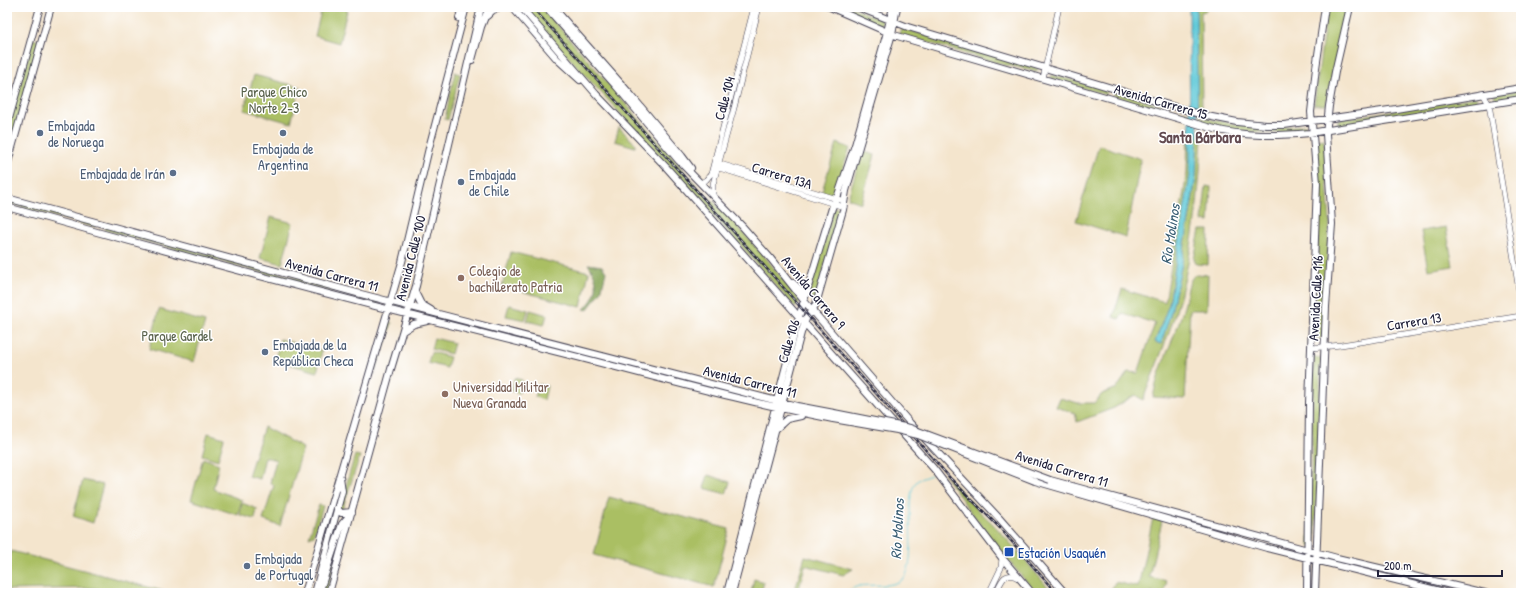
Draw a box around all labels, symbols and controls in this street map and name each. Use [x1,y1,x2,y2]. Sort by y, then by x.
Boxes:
street label: Calle 104 [709,74,739,122]
street label: Avenida Carrera 15 [1112,79,1210,123]
park label: Parque Chico Norte 2-3 [241,82,307,117]
place label: Embajada de Noruega [48,116,104,152]
district label: Santa Bárbara [1159,126,1242,148]
marker: Embajada de Noruega [35,128,45,138]
marker: Embajada de Argentina [278,128,288,138]
place label: Embajada de Argentina [253,139,314,175]
street label: Carrera 13A [750,157,814,193]
place label: Embajada de Irán [80,164,165,184]
place label: Embajada de Chile [469,165,516,200]
marker: Embajada de Irán [168,168,178,178]
marker: Embajada de Chile [456,177,466,187]
water label: Río Molinos [1155,201,1185,266]
street label: Avenida Calle 100 [390,213,430,303]
street label: Avenida Carrera 9 [778,251,850,333]
street label: Avenida Carrera 11 [283,252,381,296]
street label: Avenida Calle 116 [1303,254,1327,341]
place label: Colegio de bachillerato Patria [469,261,562,296]
marker: Colegio de bachillerato Patria [456,273,466,283]
street label: Carrera 13 [1385,307,1443,335]
street label: Calle 106 [772,316,804,365]
park label: Parque Gardel [142,326,213,346]
place label: Embajada de la República Checa [273,335,354,371]
marker: Embajada de la República Checa [260,347,270,357]
street label: Avenida Carrera 11 [701,360,799,402]
place label: Universidad Militar Nueva Granada [453,377,550,412]
marker: Universidad Militar Nueva Granada [440,389,450,399]
street label: Avenida Carrera 11 [1014,445,1110,491]
water label: Río Molinos [885,497,909,560]
place label: Estación Usaquén [1018,543,1106,563]
marker: Estación Usaquén [1003,546,1015,558]
place label: Embajada de Portugal [255,549,313,585]
scale bar [1378,552,1502,578]
text: 200 m [1384,557,1411,574]
marker: Embajada de Portugal [242,561,252,571]

